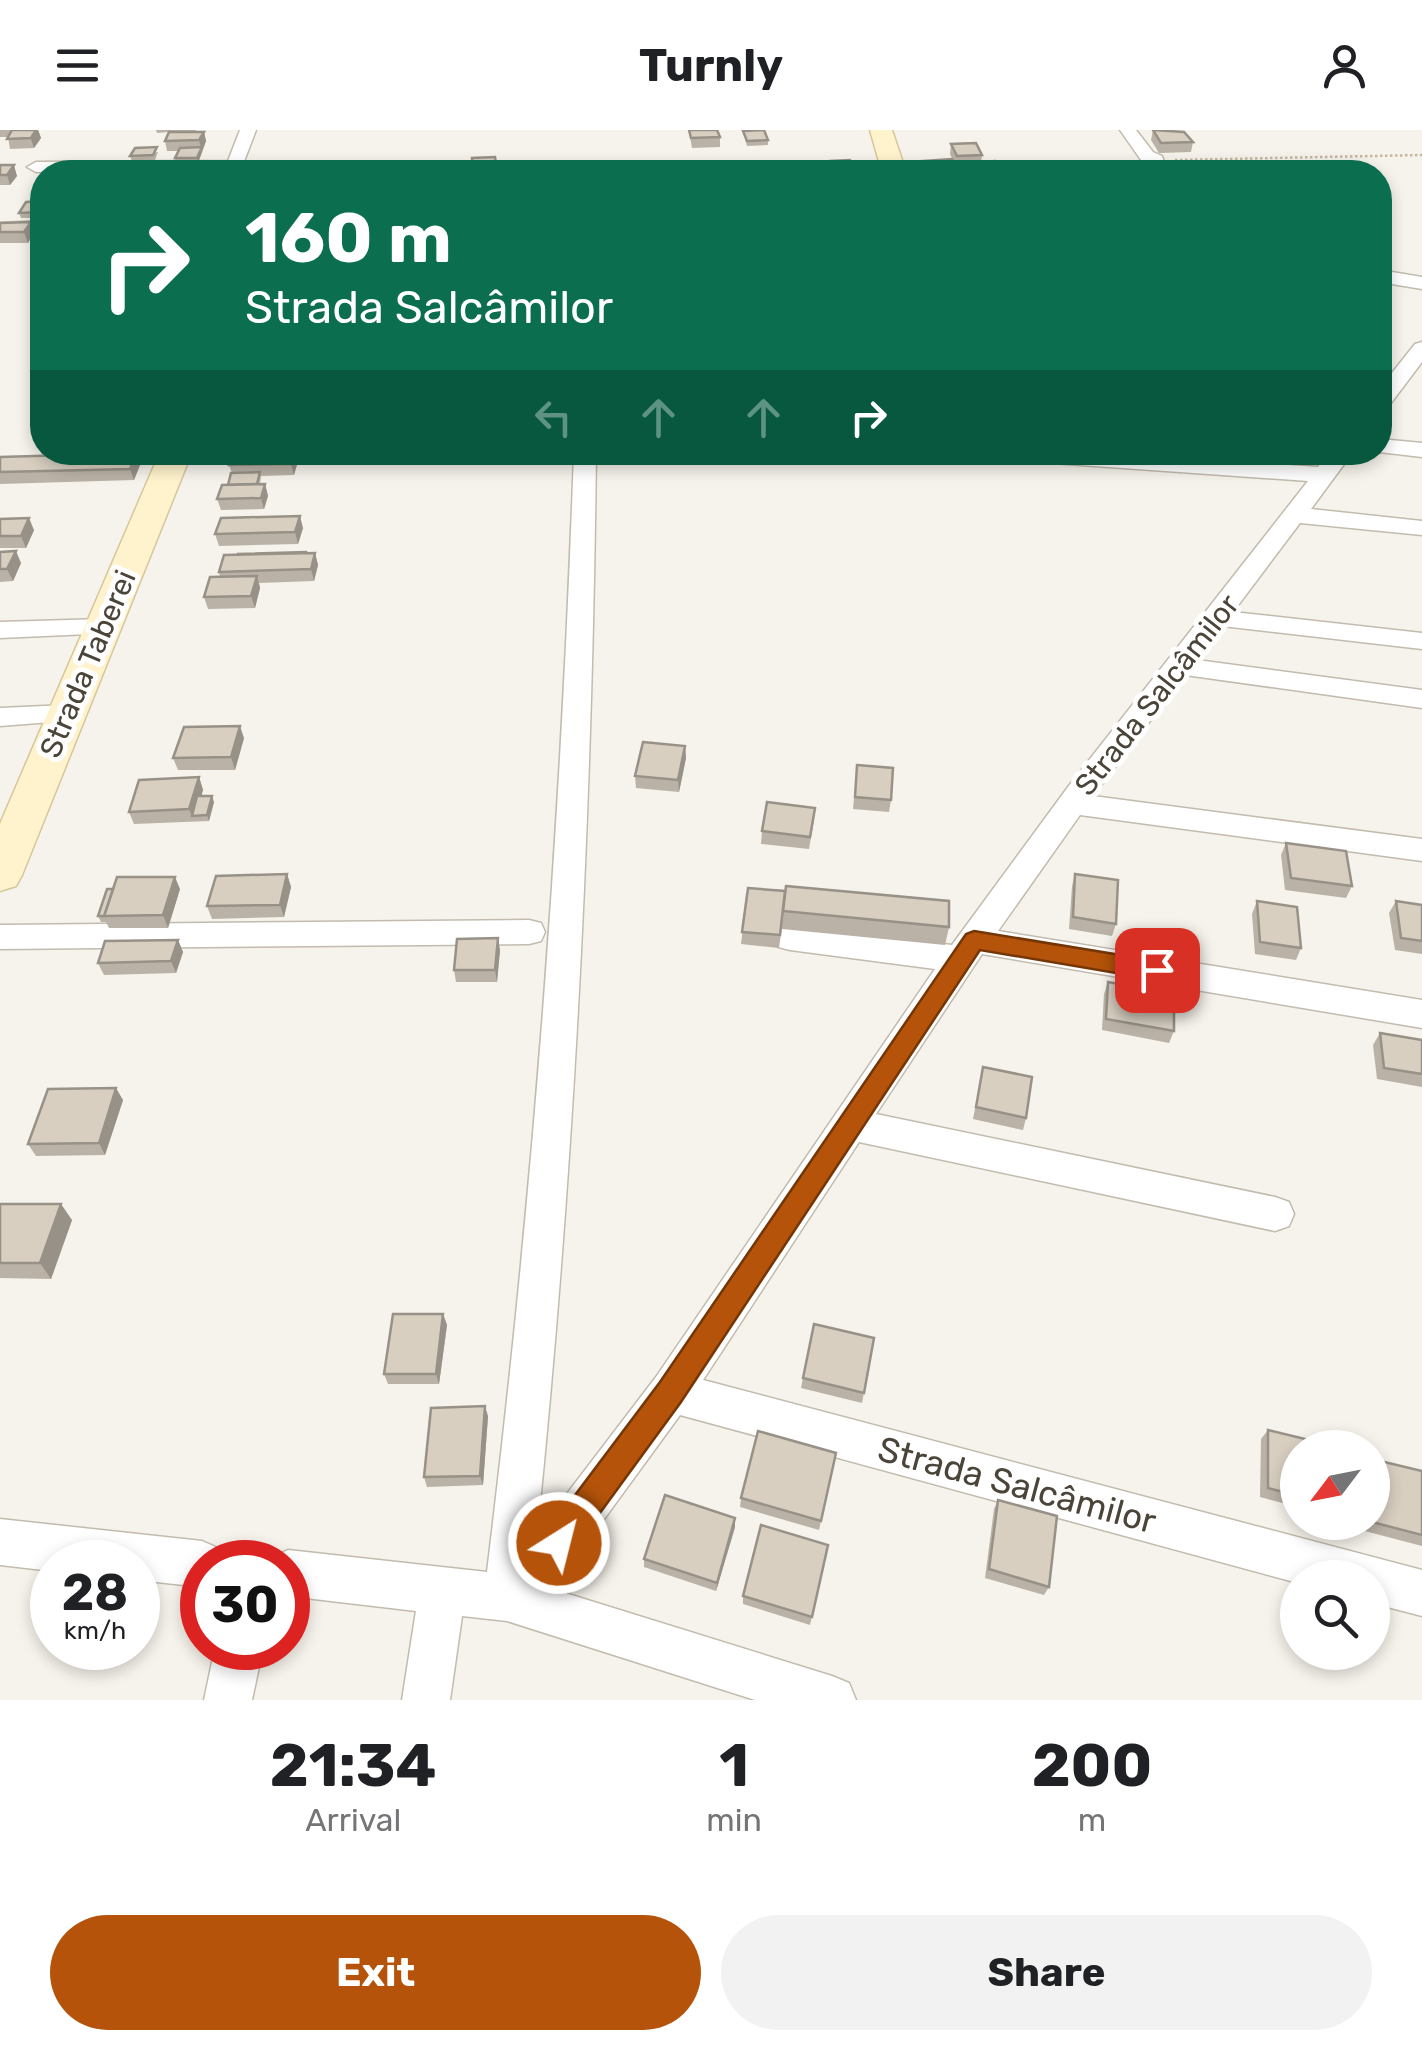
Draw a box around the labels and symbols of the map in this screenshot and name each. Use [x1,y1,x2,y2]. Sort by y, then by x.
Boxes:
street label: Strada Taberei [32,565,144,763]
street label: Strada Salcâmilor [1067,587,1247,803]
pin [1115,928,1200,1013]
street label: Strada Salcâmilor [873,1428,1161,1542]
north arrow [1280,1430,1390,1540]
position arrow [507,1491,611,1595]
speed limit sign: 30 [180,1540,310,1670]

